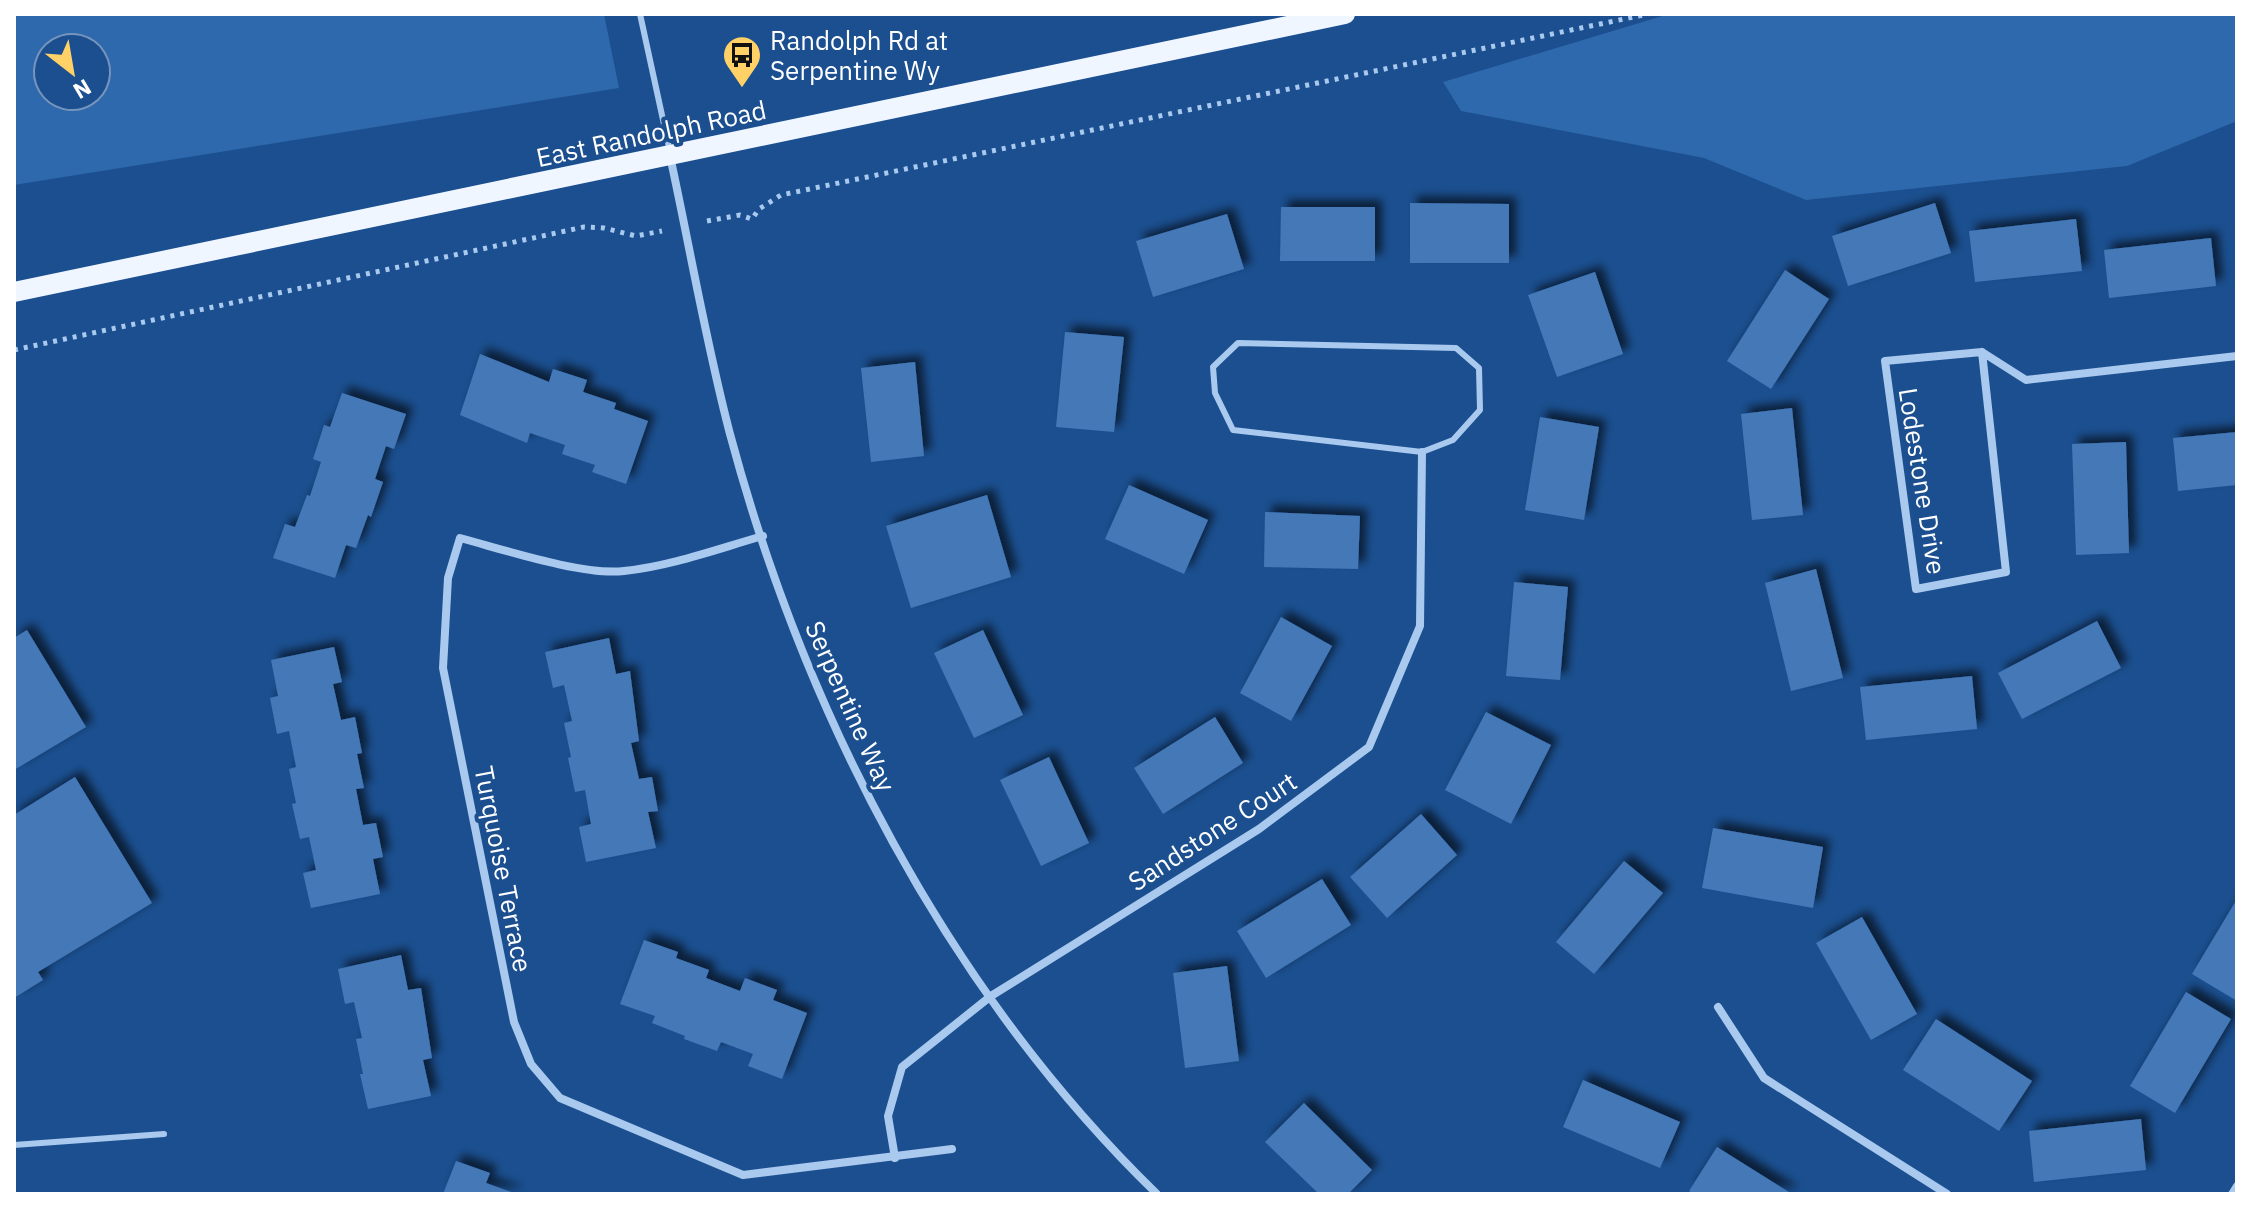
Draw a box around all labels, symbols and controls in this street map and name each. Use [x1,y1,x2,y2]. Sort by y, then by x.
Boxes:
place label: Randolph Rd at Serpentine Wy [770,23,948,87]
north arrow [32,32,112,112]
bus stop icon: Randolph Rd at Serpentine Wy [721,34,763,89]
text: N [68,73,97,106]
street label: East Randolph Road [533,92,769,174]
street label: Lodestone Drive [1891,385,1955,577]
street label: Serpentine Way [798,615,904,797]
street label: Turquoise Terrace [467,763,541,975]
street label: Sandstone Court [1121,764,1303,898]

